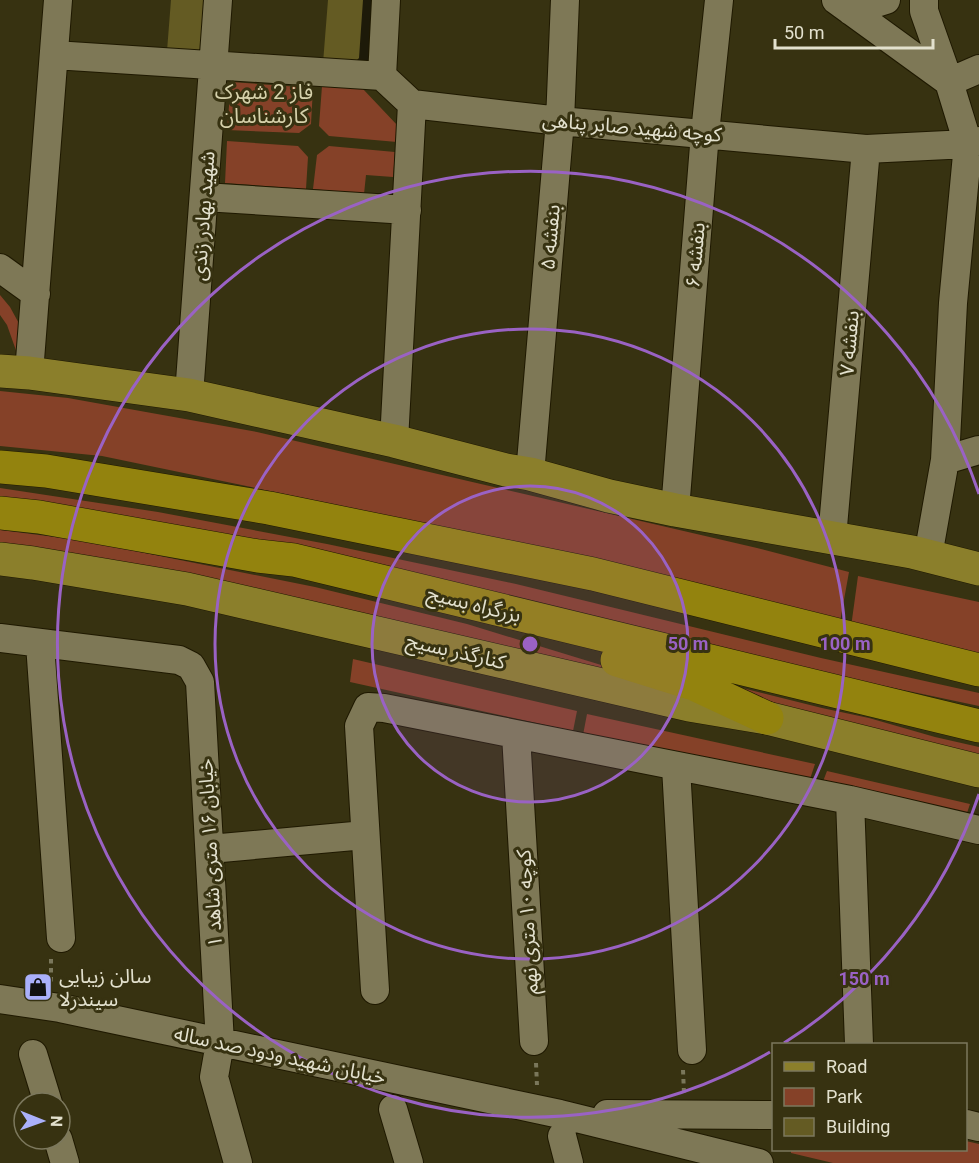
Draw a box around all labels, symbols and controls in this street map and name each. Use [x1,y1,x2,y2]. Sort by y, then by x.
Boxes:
scale bar [775,12,932,50]
text: 50 m [784,22,824,43]
district label: فاز 2 شهرک کارشناسان [215,80,313,128]
street label: کوچه شهید صابر پناهی [541,107,723,148]
street label: شهید بهادر زندی [186,150,220,282]
street label: بنفشه ۵ [535,203,565,271]
street label: بنفشه ۶ [680,221,710,289]
street label: بنفشه ۷ [834,309,864,377]
street label: بزرگراه بسیج [424,581,524,630]
street label: کنارگذر بسیج [403,628,509,677]
text: 50 m [668,633,708,654]
text: 100 m [819,633,871,654]
centre of rings [520,634,540,654]
street label: خیابان ۱۶ متری شاهد ۱ [193,758,227,948]
street label: کوچه ۱۰ متری نهم [511,848,546,995]
place label: سالن زیبایی سیندرلا [59,964,151,1011]
text: 150 m [838,968,890,989]
shop icon: سالن زیبایی سیندرلا [22,971,54,1003]
street label: خیابان شهید ودود صد ساله [172,1021,388,1089]
legend [772,1043,967,1151]
text: Road [826,1056,867,1077]
text: Park [826,1086,863,1107]
north arrow [12,1091,72,1151]
text: N [47,1115,66,1127]
text: Building [826,1116,890,1137]

